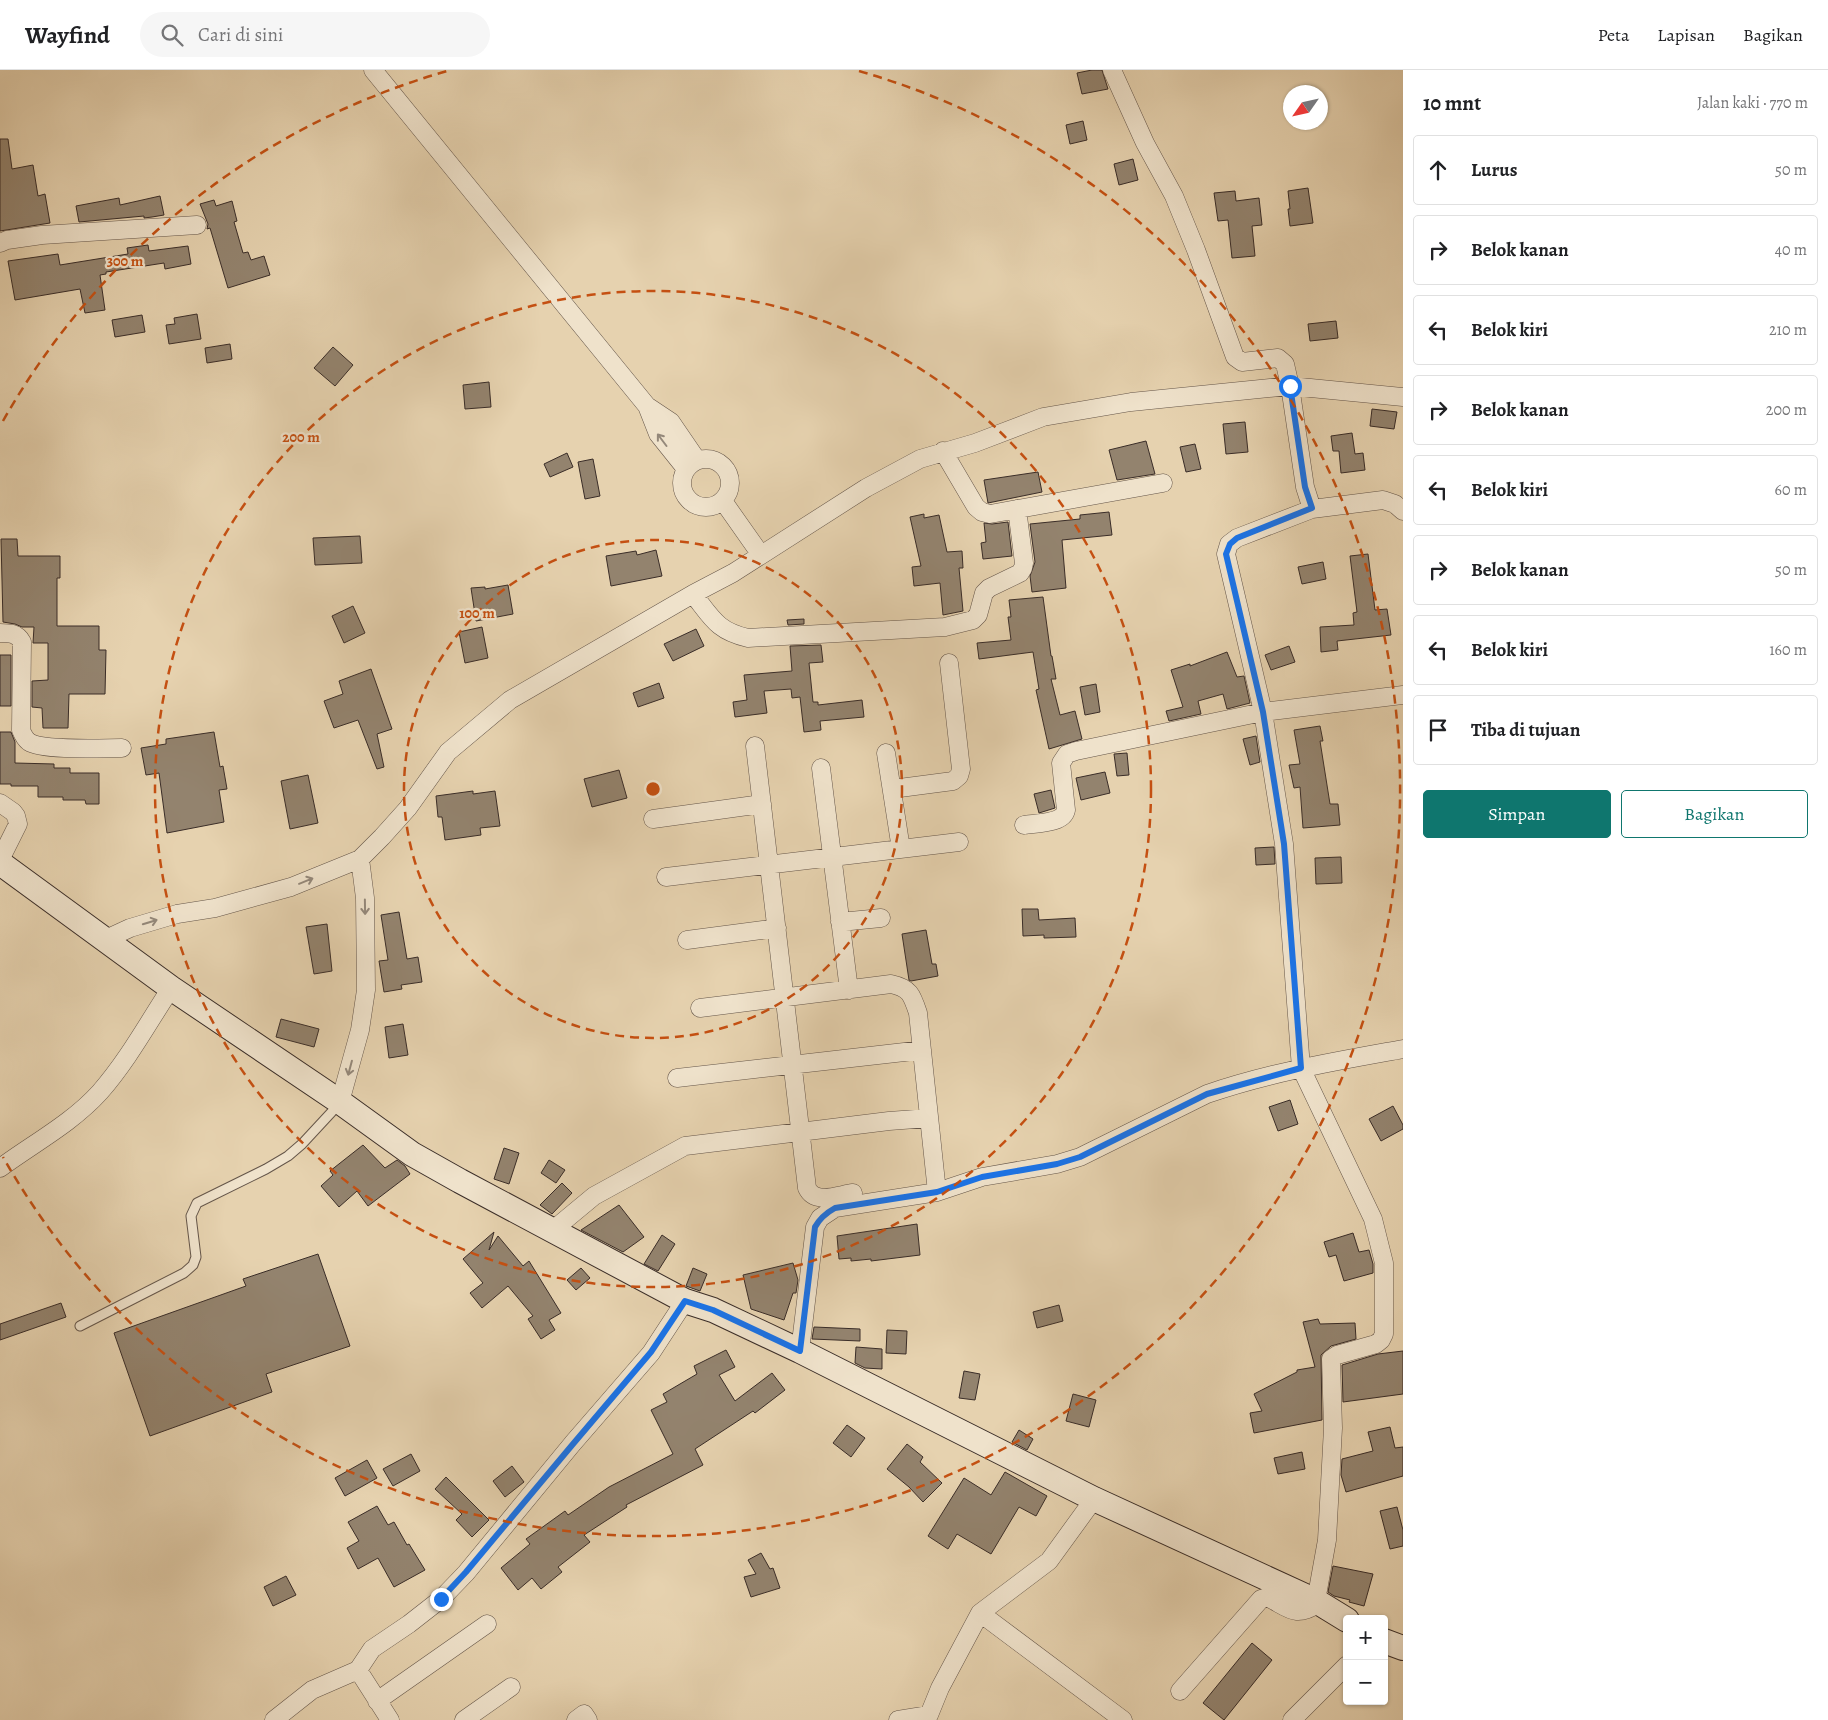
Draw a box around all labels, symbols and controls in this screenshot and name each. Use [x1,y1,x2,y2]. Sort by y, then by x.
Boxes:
search box [140,12,490,57]
text: Wayfind [25,19,110,51]
icon: search [158,21,186,49]
text: Cari di sini [198,22,283,48]
text: Peta [1598,23,1629,47]
text: Lapisan [1657,23,1715,47]
text: Bagikan [1743,23,1803,47]
north arrow [1283,85,1328,130]
text: 10 mnt [1423,89,1481,117]
text: Jalan kaki · 770 m [1697,92,1808,114]
icon: ahead [1424,156,1452,184]
text: Lurus [1471,157,1517,183]
text: 50 m [1775,159,1807,181]
icon: right [1424,236,1452,264]
text: Belok kanan [1471,237,1569,263]
text: 40 m [1775,239,1807,261]
text: 300 m [107,251,144,271]
icon: left [1424,316,1452,344]
text: Belok kiri [1471,317,1548,343]
text: 210 m [1769,319,1807,341]
route start [1279,375,1302,398]
icon: right [1424,396,1452,424]
text: Belok kanan [1471,397,1569,423]
text: 200 m [1766,399,1807,421]
text: 200 m [282,427,320,447]
one-way arrow [657,433,668,446]
icon: left [1424,476,1452,504]
text: Belok kiri [1471,477,1548,503]
text: 60 m [1775,479,1807,501]
icon: right [1424,556,1452,584]
text: Belok kanan [1471,557,1569,583]
text: 50 m [1775,559,1807,581]
text: 100 m [459,603,495,623]
icon: left [1424,636,1452,664]
text: Belok kiri [1471,637,1548,663]
text: 160 m [1769,639,1807,661]
icon: arrive [1424,716,1452,744]
text: Tiba di tujuan [1471,717,1580,743]
centre of rings [644,780,662,798]
button: Simpan [1423,790,1611,838]
button: Bagikan [1621,790,1808,838]
one-way arrow [298,875,313,885]
one-way arrow [360,899,370,915]
one-way arrow [141,917,157,927]
one-way arrow [344,1059,354,1075]
route end [430,1588,453,1611]
map controls [1343,1615,1388,1705]
button: + [1343,1615,1388,1660]
button: − [1343,1660,1388,1705]

